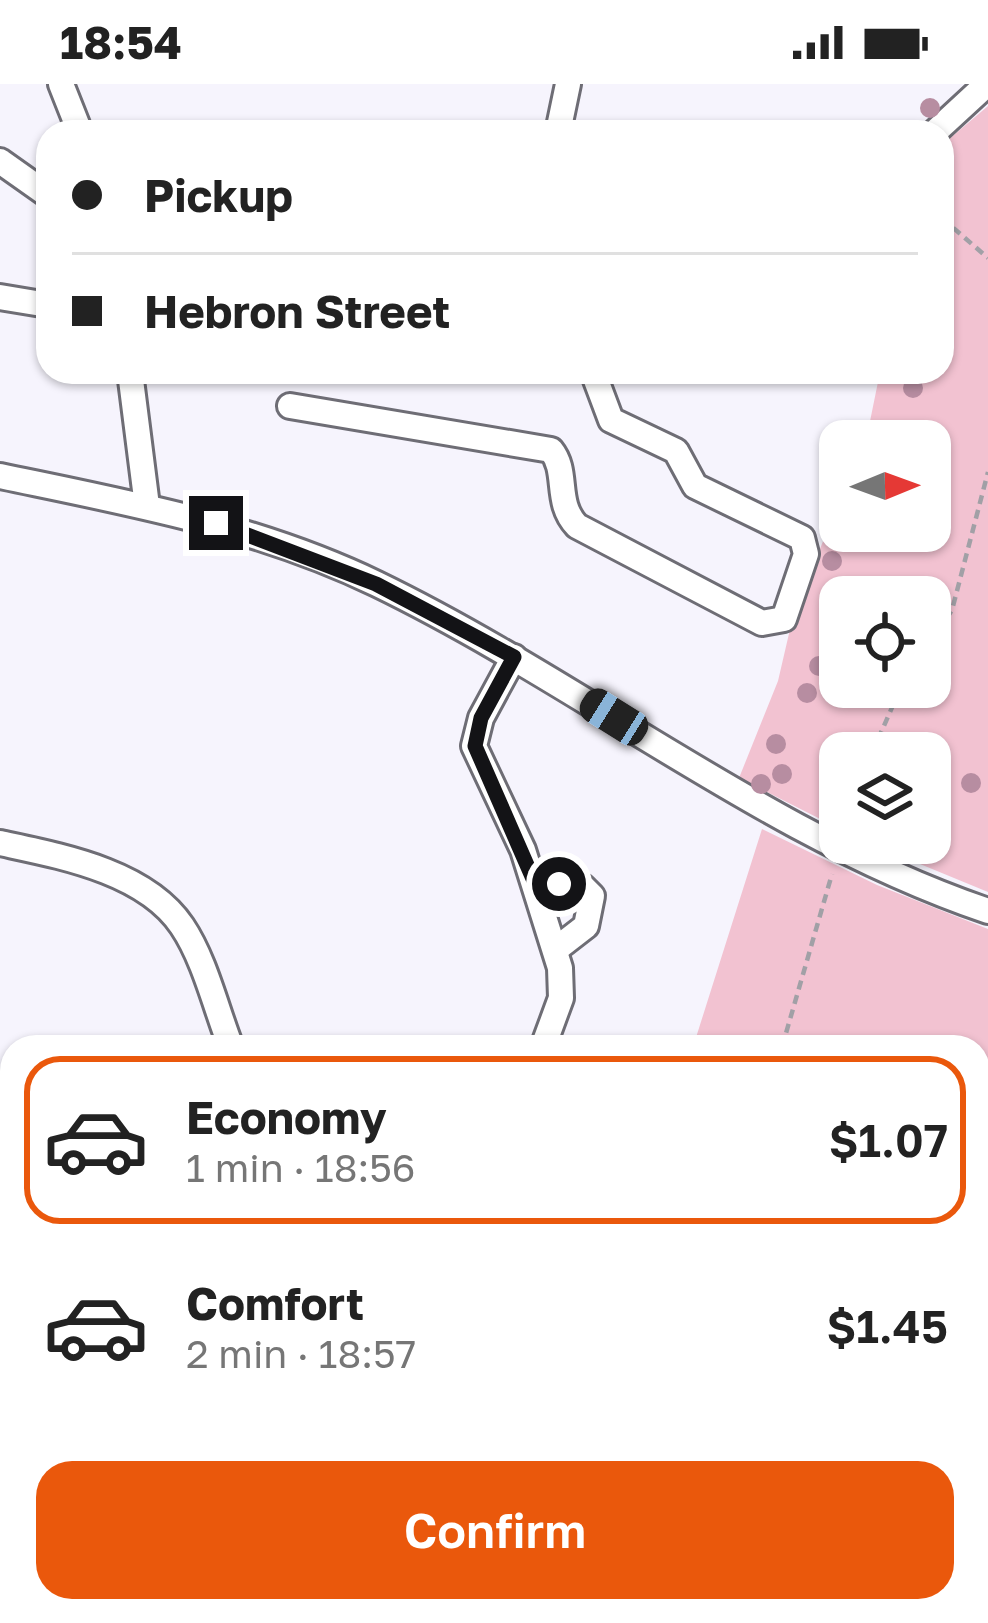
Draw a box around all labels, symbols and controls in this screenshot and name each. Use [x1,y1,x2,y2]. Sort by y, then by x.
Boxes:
text: 18:54 [60,15,182,69]
text: Pickup [144,168,293,222]
text: Hebron Street [144,284,450,338]
north arrow [819,420,951,552]
map controls [819,420,951,864]
route end [189,496,243,550]
button: locate [819,576,951,708]
car [574,683,654,751]
button: layers [819,732,951,864]
route start [532,857,586,911]
icon: car [42,1086,150,1194]
text: Economy [186,1090,387,1144]
text: $1.07 [829,1113,948,1167]
text: 1 min · 18:56 [186,1144,415,1191]
icon: car [42,1272,150,1380]
text: Comfort [186,1276,364,1330]
text: $1.45 [826,1299,948,1353]
text: 2 min · 18:57 [186,1330,416,1377]
button: Confirm [36,1461,954,1599]

